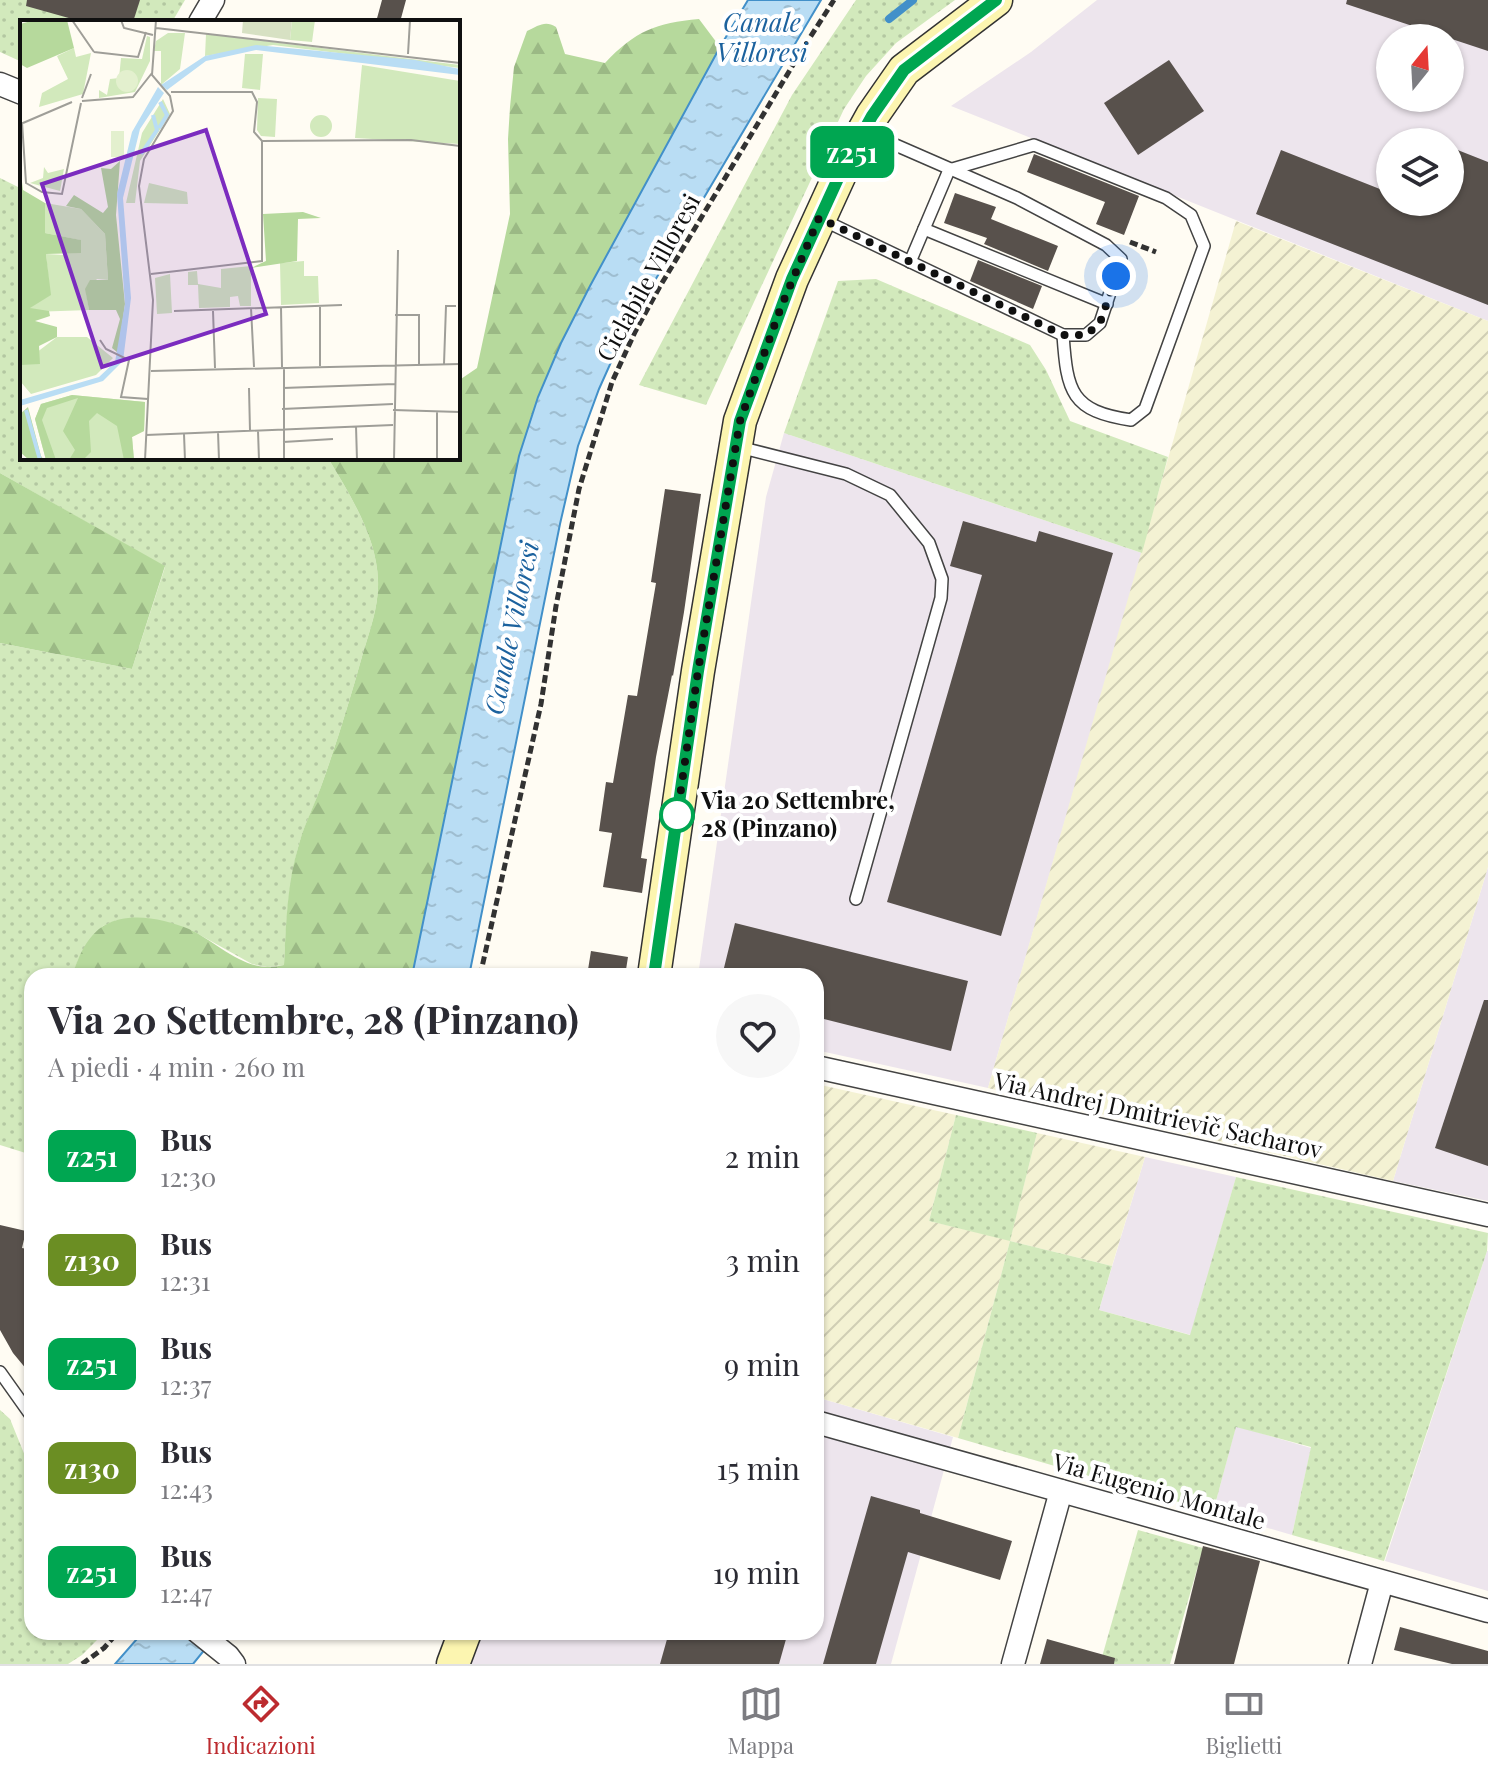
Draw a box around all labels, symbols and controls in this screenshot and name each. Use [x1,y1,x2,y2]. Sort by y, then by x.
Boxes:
water label: Canale Villoresi [716,4,809,69]
inset map [20,20,460,460]
north arrow [1376,24,1464,112]
map controls [1376,24,1464,216]
line badge: z251 [796,126,908,178]
button: layers [1376,128,1464,216]
text: z251 [826,133,878,170]
street label: Ciclabile Villoresi [588,188,707,366]
your location [1096,256,1136,296]
water label: Canale Villoresi [475,537,546,717]
place label: Via 20 Settembre, 28 (Pinzano) [700,783,895,843]
marker: Via 20 Settembre, 28 (Pinzano) [660,798,694,832]
text: Via 20 Settembre, 28 (Pinzano) [48,993,579,1044]
button: heart [716,994,800,1078]
text: A piedi · 4 min · 260 m [48,1049,305,1084]
street label: Via Andrej Dmitrievič Sacharov [991,1063,1326,1165]
text: Bus [160,1119,212,1159]
text: 2 min [725,1136,800,1176]
text: z251 [66,1137,118,1174]
text: 12:30 [160,1159,216,1194]
text: Bus [160,1223,212,1263]
text: 3 min [726,1240,800,1280]
text: z130 [64,1241,120,1278]
text: 12:31 [160,1263,210,1298]
text: Bus [160,1327,212,1367]
text: 9 min [724,1344,800,1384]
text: z251 [66,1345,118,1382]
text: 12:37 [160,1367,211,1402]
text: Bus [160,1431,212,1471]
street label: Via Eugenio Montale [1048,1444,1270,1536]
text: 15 min [716,1448,800,1488]
text: z130 [64,1449,120,1486]
text: 12:43 [160,1471,213,1506]
text: Bus [160,1535,212,1575]
text: 19 min [713,1552,800,1592]
text: z251 [66,1553,118,1590]
text: 12:47 [160,1575,212,1610]
tab: Indicazioni [206,1682,316,1760]
tab: Mappa [727,1682,794,1760]
tab: Biglietti [1206,1682,1282,1760]

